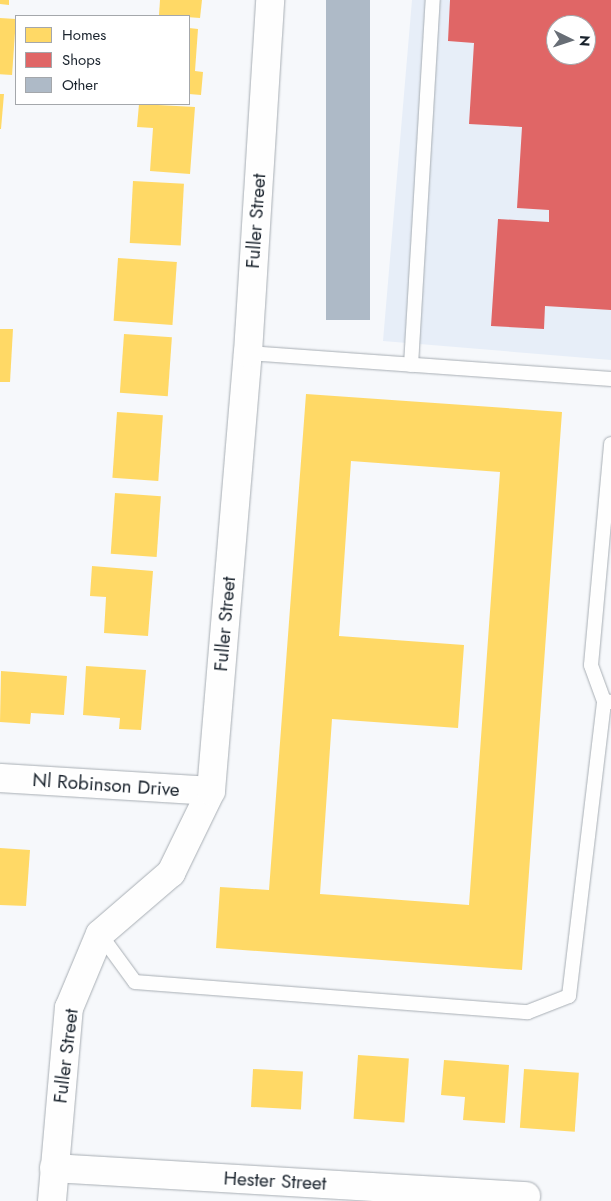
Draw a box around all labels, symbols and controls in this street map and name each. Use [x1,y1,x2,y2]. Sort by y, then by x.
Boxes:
legend [15,15,190,105]
north arrow [546,15,596,65]
text: Homes [62,24,106,46]
text: N [575,35,595,47]
text: Shops [62,49,101,71]
text: Other [62,74,98,96]
street label: Fuller Street [241,173,271,269]
street label: Fuller Street [209,576,241,672]
street label: Nl Robinson Drive [32,768,180,802]
street label: Fuller Street [49,1007,83,1105]
street label: Hester Street [223,1167,327,1195]

